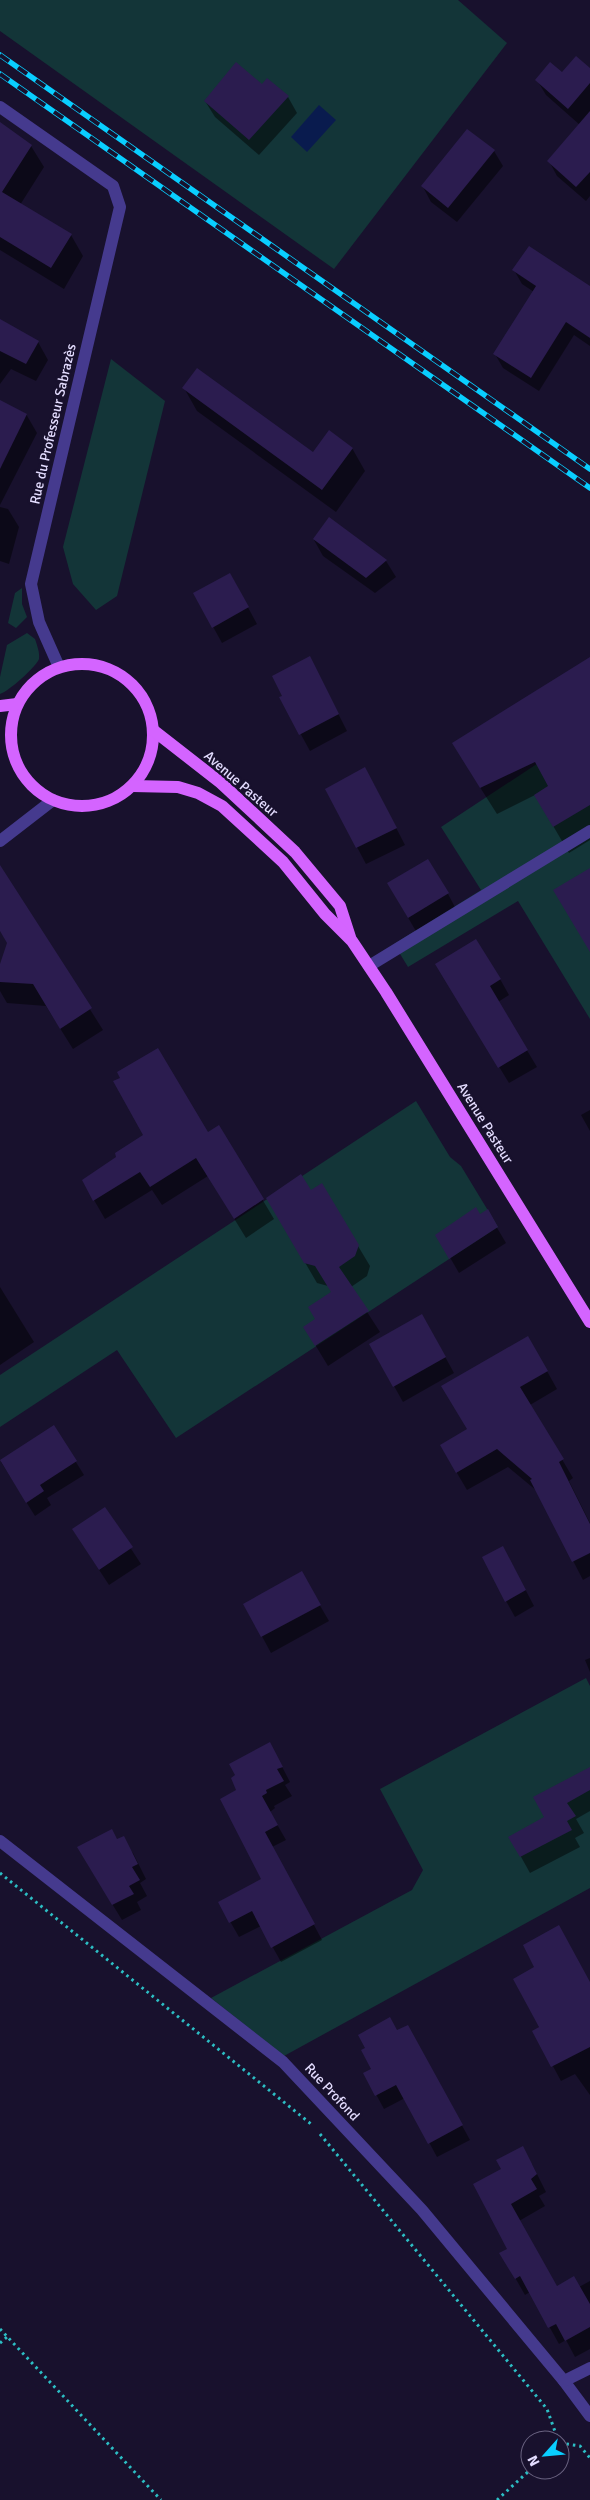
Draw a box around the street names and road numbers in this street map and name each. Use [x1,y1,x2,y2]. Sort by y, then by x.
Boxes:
street label: Rue du Professeur Sabrazès [26,342,80,506]
street label: Avenue Pasteur [201,747,282,821]
street label: Avenue Pasteur [453,1079,517,1167]
street label: Rue Profond [301,2060,363,2124]

